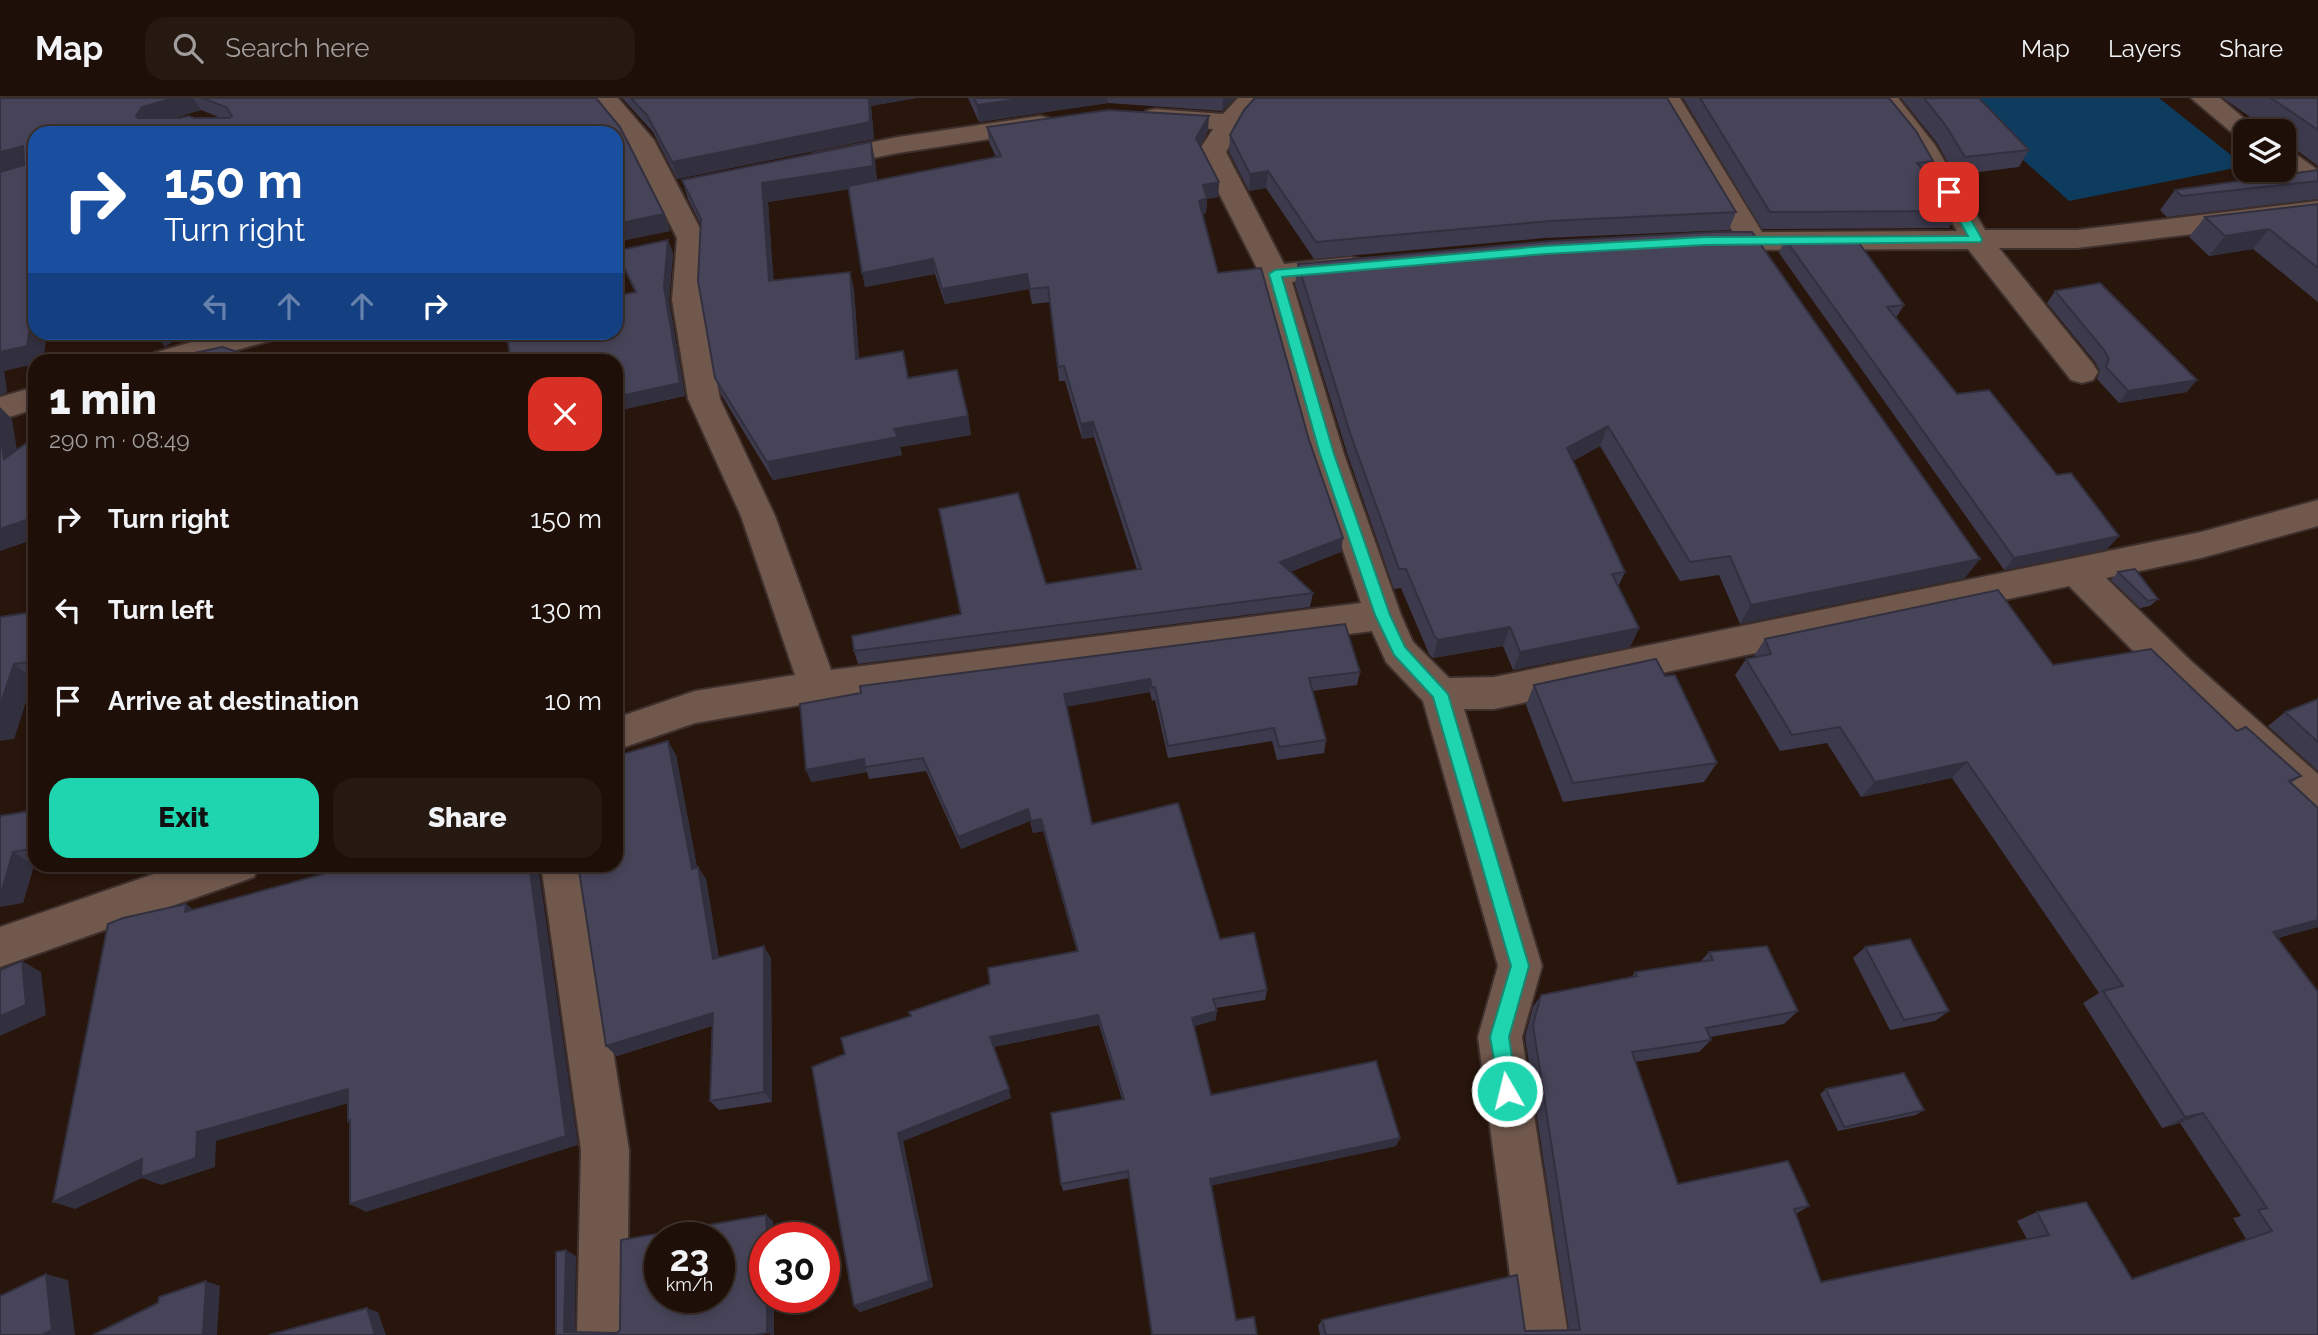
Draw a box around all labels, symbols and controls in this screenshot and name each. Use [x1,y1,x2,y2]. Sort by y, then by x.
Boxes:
search box [145,17,635,80]
text: Map [35,29,103,68]
icon: search [169,29,207,67]
text: Search here [225,33,370,63]
text: Map [2021,34,2070,63]
text: Layers [2108,34,2181,63]
text: Share [2219,34,2283,63]
map controls [2233,119,2296,182]
button: layers [2233,119,2296,182]
text: 150 m [164,152,303,209]
icon: right [49,154,140,245]
pin [1919,162,1979,222]
icon: arrive [1930,173,1968,211]
text: Turn right [164,211,305,248]
icon: left [197,287,235,325]
icon: ahead [270,287,308,325]
icon: ahead [343,287,381,325]
icon: right [416,287,454,325]
text: 1 min [49,375,157,424]
button: close [528,377,602,451]
text: 290 m · 08:49 [49,426,190,453]
icon: right [49,500,87,538]
text: Turn right [108,504,229,534]
text: 150 m [530,504,602,534]
icon: left [49,591,87,629]
text: Turn left [108,595,214,625]
text: 130 m [531,595,602,625]
icon: arrive [49,682,87,720]
text: Arrive at destination [108,686,359,716]
text: 10 m [544,686,602,716]
button: Exit [49,778,319,858]
button: Share [333,778,602,858]
position arrow [1470,1054,1544,1128]
speed limit sign: 30 [749,1222,840,1313]
text: 23 [670,1238,709,1279]
text: km/h [666,1274,713,1295]

